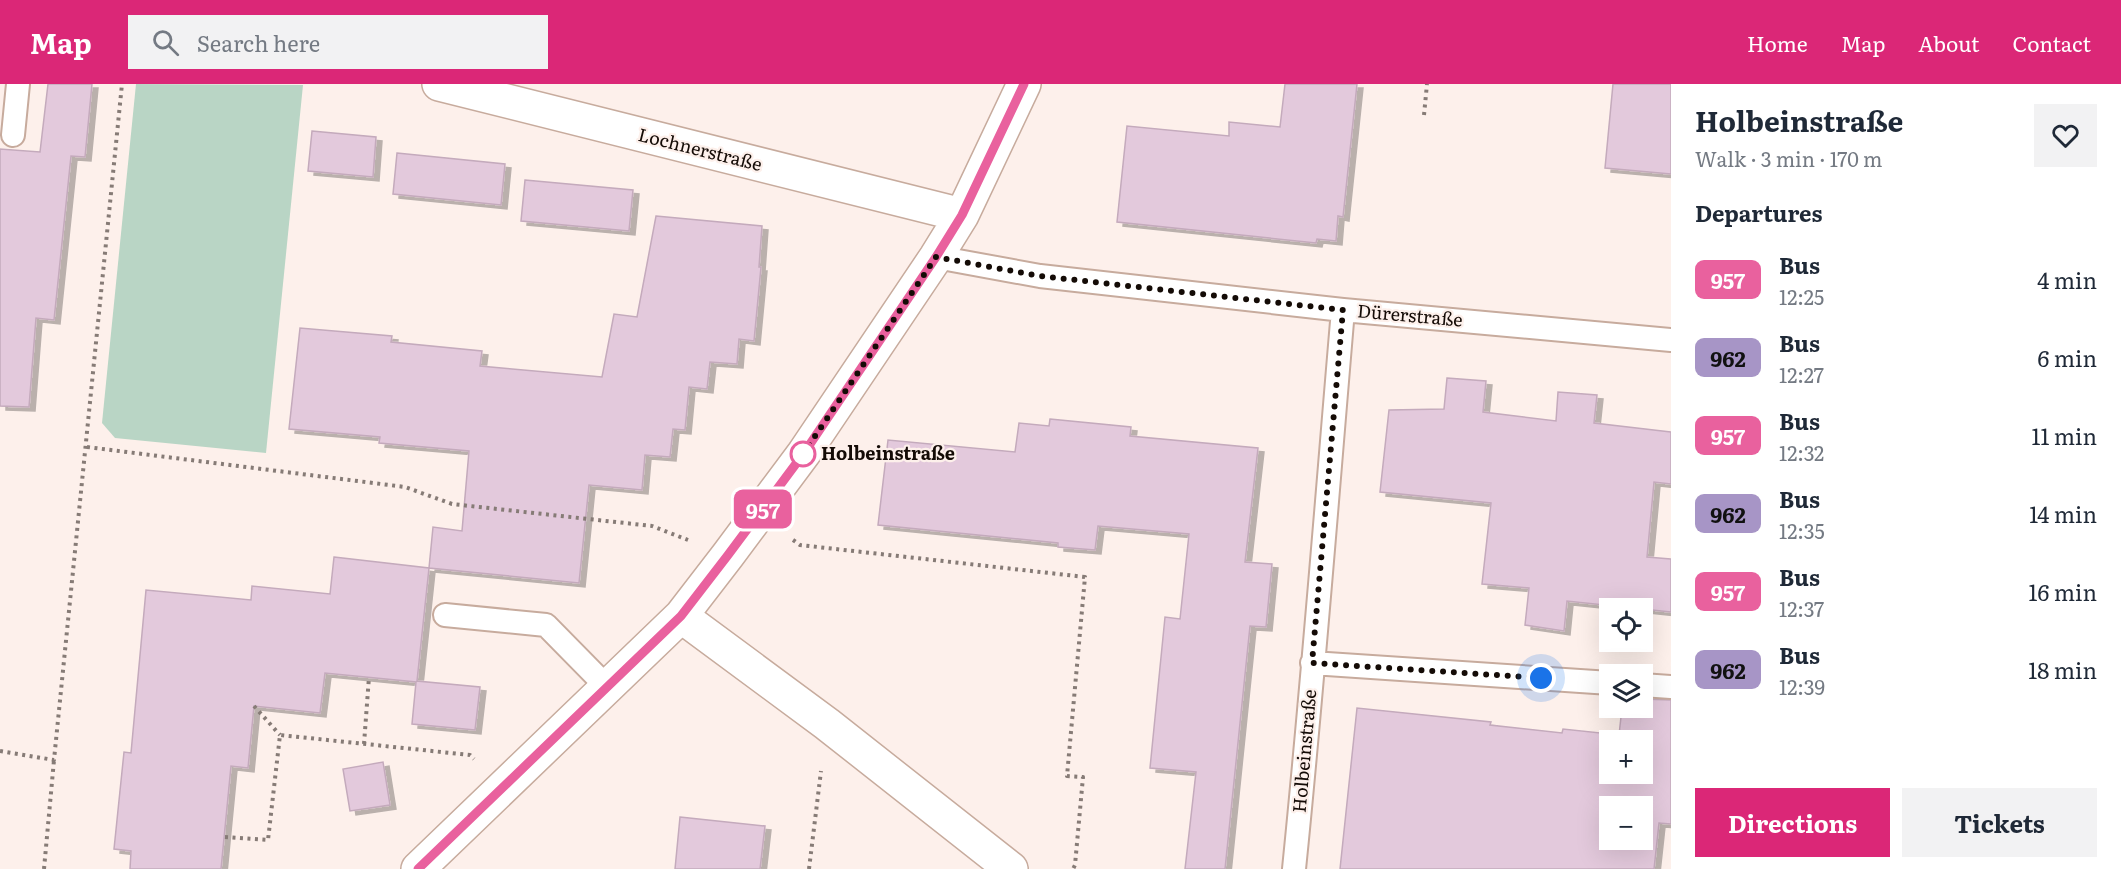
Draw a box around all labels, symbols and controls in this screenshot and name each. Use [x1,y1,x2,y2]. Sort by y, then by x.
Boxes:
search box [128,15,548,69]
text: Map [30,21,92,63]
icon: search [149,26,182,59]
text: Search here [197,26,320,59]
text: Home [1747,27,1808,58]
text: Map [1841,27,1885,58]
text: About [1918,27,1980,58]
text: Contact [2013,27,2091,58]
text: Holbeinstraße [1695,99,1903,141]
button: heart [2034,104,2097,167]
street label: Lochnerstraße [636,120,765,177]
text: Walk · 3 min · 170 m [1695,143,1882,173]
text: Departures [1695,196,1822,229]
text: Bus [1779,248,1820,281]
text: 4 min [2037,263,2097,296]
text: 957 [1711,264,1745,295]
text: 12:25 [1779,281,1824,311]
street label: Dürerstraße [1356,296,1464,333]
text: Bus [1779,326,1820,359]
text: 6 min [2038,341,2097,374]
text: 962 [1710,342,1746,373]
text: 12:27 [1779,359,1824,389]
text: Bus [1779,404,1820,437]
text: 11 min [2031,419,2097,452]
text: 957 [1711,420,1745,451]
text: 12:32 [1779,437,1824,467]
place label: Holbeinstraße [821,439,955,466]
marker: Holbeinstraße [790,441,816,467]
text: Bus [1779,482,1820,515]
line badge: 957 [728,490,798,528]
text: 957 [746,494,780,525]
text: 14 min [2029,497,2097,530]
text: 962 [1710,498,1746,529]
text: 12:35 [1779,515,1825,545]
text: Bus [1779,560,1820,593]
text: 16 min [2029,575,2097,608]
text: 957 [1711,576,1745,607]
text: 12:37 [1779,593,1824,623]
map controls [1599,598,1653,850]
button: locate [1599,598,1653,652]
text: Bus [1779,638,1820,671]
text: 18 min [2028,653,2097,686]
text: 962 [1710,654,1746,685]
your location [1526,663,1556,693]
button: layers [1599,664,1653,718]
text: 12:39 [1779,671,1825,701]
street label: Holbeinstraße [1285,688,1322,814]
button: + [1599,730,1653,784]
button: Directions [1695,788,1890,857]
button: Tickets [1902,788,2097,857]
button: − [1599,796,1653,850]

